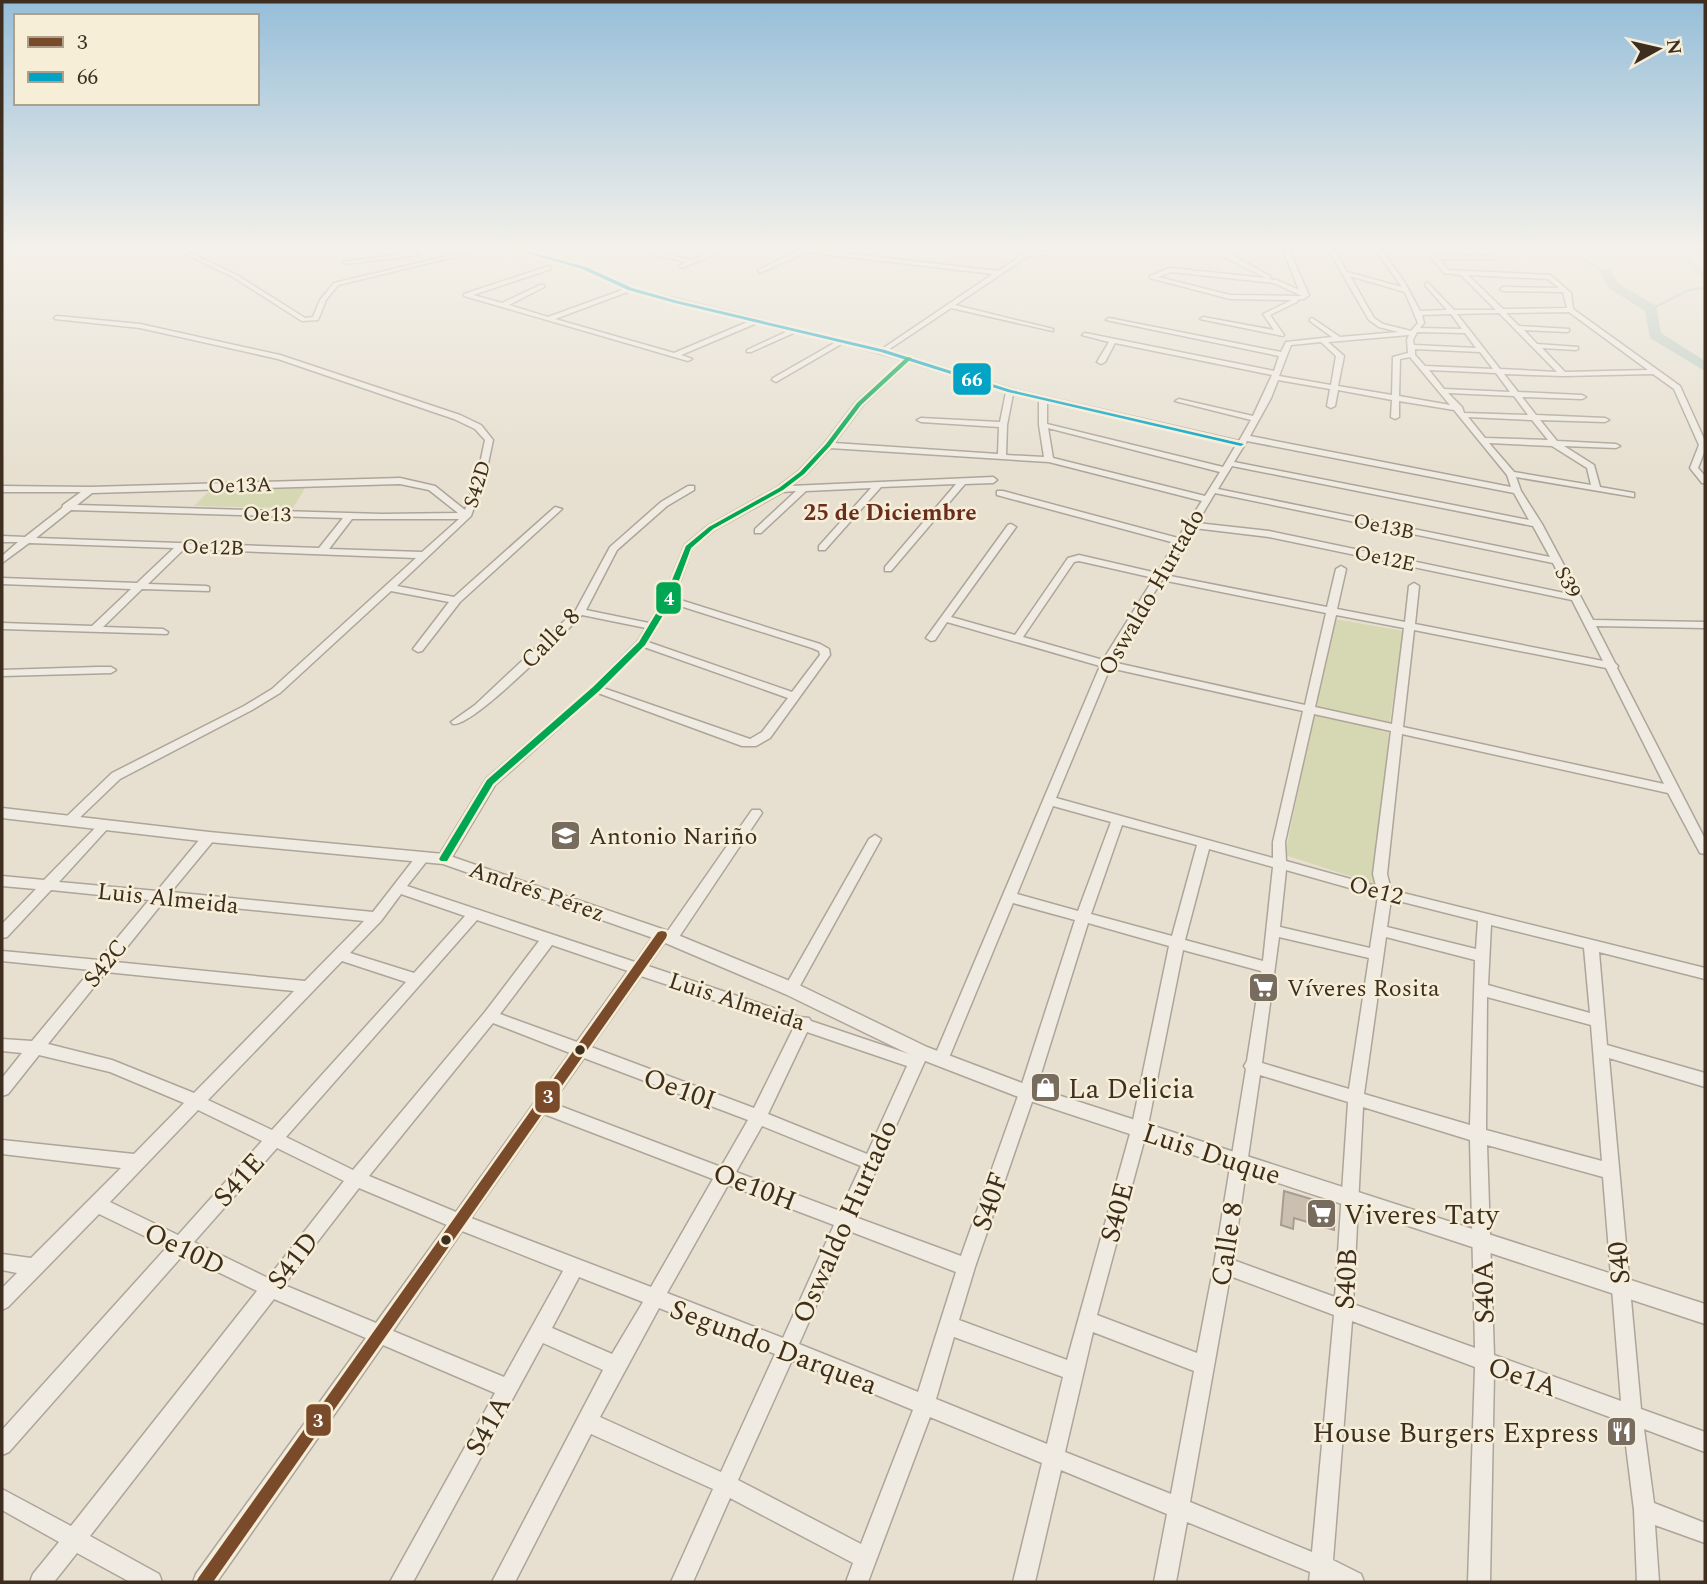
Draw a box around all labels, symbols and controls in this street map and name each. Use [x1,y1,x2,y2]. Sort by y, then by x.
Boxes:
legend [14,14,259,105]
north arrow [1623,14,1693,84]
text: 3 [77,27,88,59]
text: N [1658,37,1689,57]
text: 66 [77,62,98,94]
line badge: 66 [952,362,992,396]
text: 66 [961,366,983,395]
street label: S42D [456,456,500,512]
street label: Oe13A [208,469,273,503]
district label: 25 de Diciembre [803,496,977,531]
street label: Oe13 [243,499,292,531]
street label: Oswaldo Hurtado [1089,502,1214,683]
street label: Oe13B [1350,505,1417,549]
street label: Oe12B [181,531,244,565]
street label: Oe12E [1351,537,1418,581]
street label: S39 [1545,561,1589,604]
line badge: 4 [655,581,682,615]
text: 4 [664,585,675,614]
street label: Calle 8 [512,600,589,677]
school or university icon: Antonio Nariño [549,819,583,853]
place label: Antonio Nariño [589,819,757,855]
street label: Andrés Pérez [464,852,610,932]
street label: Oe12 [1345,866,1407,915]
street label: Luis Almeida [95,874,241,924]
street label: S42C [75,931,137,996]
street label: Luis Almeida [663,963,810,1041]
supermarket icon: Víveres Rosita [1247,971,1281,1005]
place label: Víveres Rosita [1287,971,1440,1007]
unlabelled marker [573,1043,587,1057]
street label: Oe10I [637,1056,722,1122]
place label: La Delicia [1068,1068,1195,1111]
shop icon: La Delicia [1028,1071,1062,1105]
line badge: 3 [534,1080,561,1114]
text: 3 [543,1083,554,1112]
street label: Luis Duque [1137,1112,1286,1197]
street label: Oswaldo Hurtado [781,1113,910,1330]
street label: S41E [203,1143,276,1217]
street label: Oe10H [706,1152,803,1223]
street label: S40F [960,1166,1021,1237]
street label: S40E [1089,1177,1146,1247]
place label: Viveres Taty [1344,1194,1501,1237]
supermarket icon: Viveres Taty [1304,1197,1338,1231]
street label: Calle 8 [1200,1199,1255,1290]
street label: Oe10D [136,1211,232,1287]
street label: S41D [256,1222,330,1300]
unlabelled marker [439,1233,453,1247]
street label: S40 [1596,1240,1643,1286]
street label: S40B [1323,1247,1370,1311]
street label: S40A [1462,1260,1507,1324]
street label: Segundo Darquea [663,1288,884,1407]
street label: Oe1A [1482,1346,1563,1409]
street label: S41A [454,1387,523,1464]
line badge: 3 [305,1403,332,1437]
text: 3 [313,1407,324,1436]
place label: House Burgers Express [1312,1412,1599,1455]
restaurant icon: House Burgers Express [1605,1415,1639,1449]

